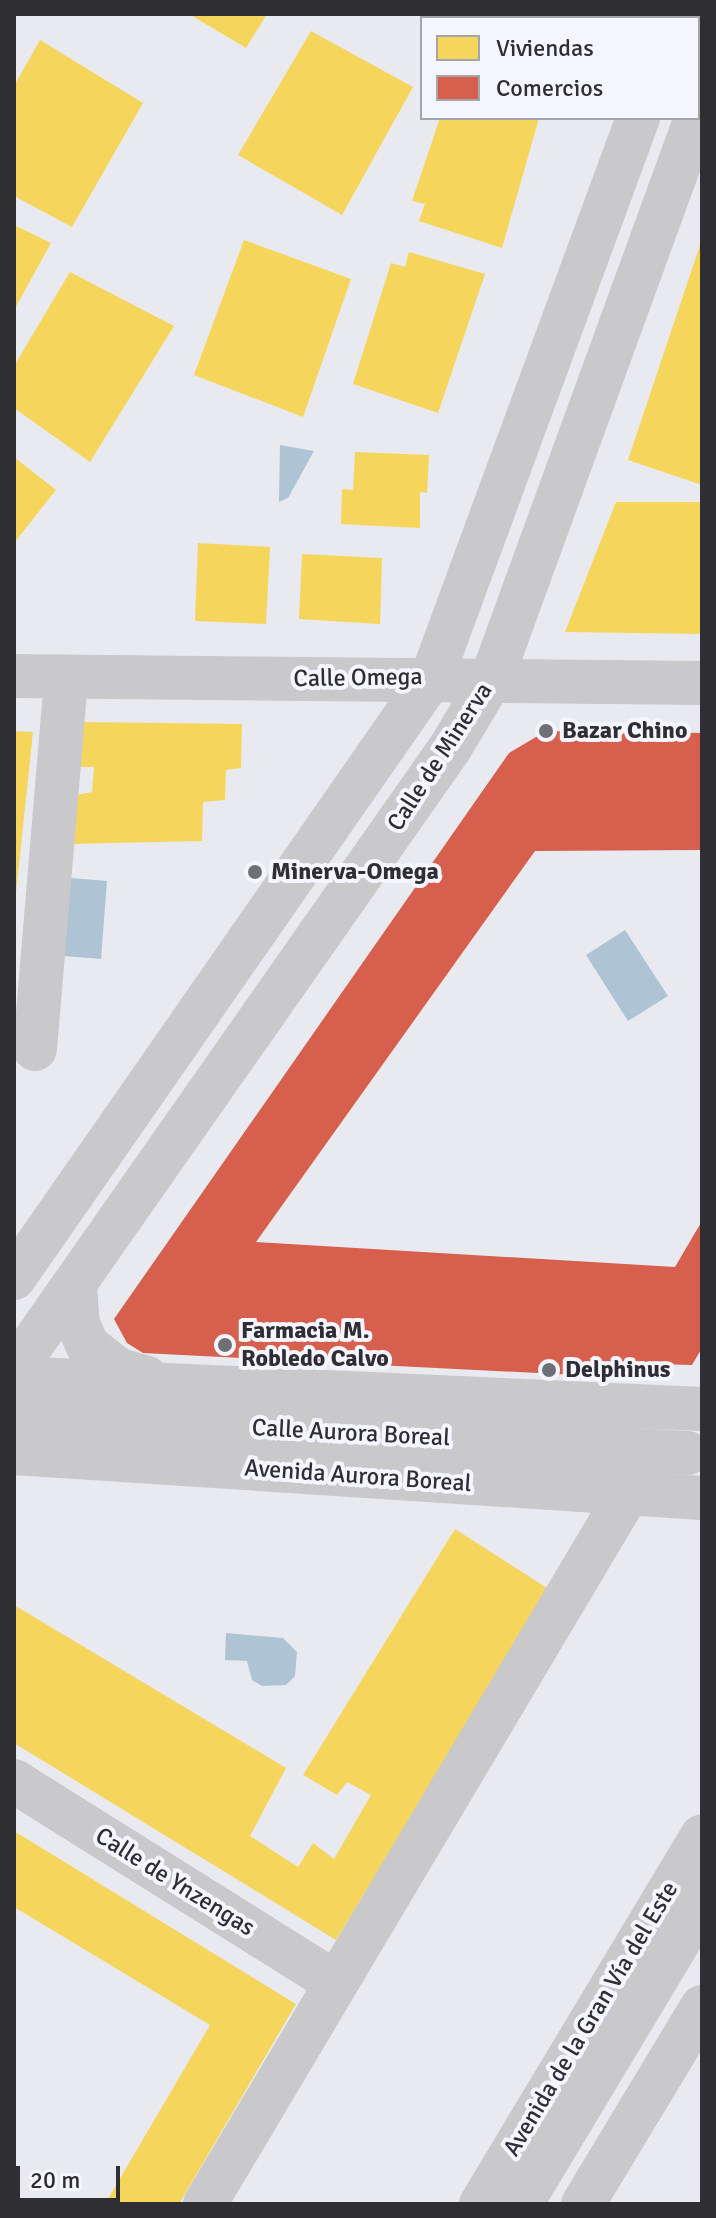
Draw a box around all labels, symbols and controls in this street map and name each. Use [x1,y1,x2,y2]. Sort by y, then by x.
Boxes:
legend [420,16,700,120]
text: Viviendas [496,33,594,63]
text: Comercios [496,73,603,103]
street label: Calle Omega [293,662,423,694]
street label: Calle de Minerva [381,677,499,837]
place label: Bazar Chino [562,717,687,745]
marker: Bazar Chino [537,722,555,740]
place label: Minerva-Omega [271,858,439,886]
marker: Minerva-Omega [246,863,264,881]
place label: Farmacia M. Robledo Calvo [241,1317,389,1373]
marker: Farmacia M. Robledo Calvo [216,1336,234,1354]
place label: Delphinus [565,1356,670,1384]
marker: Delphinus [540,1361,558,1379]
street label: Calle Aurora Boreal [251,1413,451,1453]
street label: Avenida Aurora Boreal [243,1454,473,1498]
street label: Calle de Ynzengas [90,1821,260,1943]
street label: Avenida de la Gran Vía del Este [498,1877,684,2161]
scale bar [20,2150,124,2200]
text: 20 m [30,2165,80,2195]

